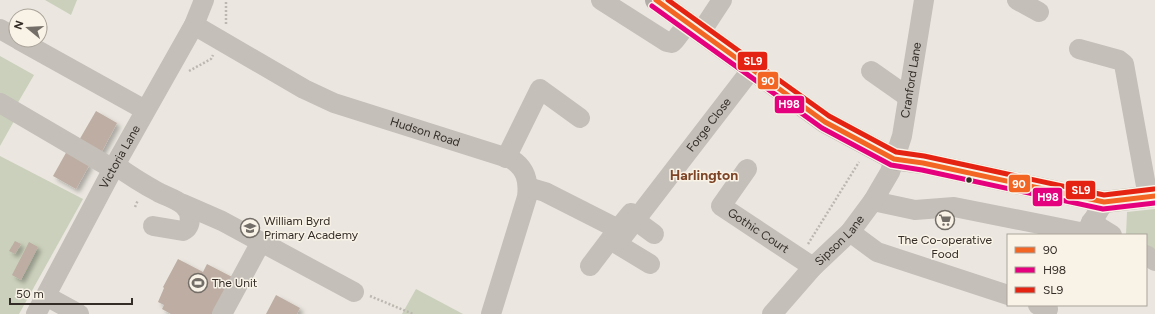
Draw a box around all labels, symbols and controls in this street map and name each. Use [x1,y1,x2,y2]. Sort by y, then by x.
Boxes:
north arrow [8,8,48,48]
text: N [11,19,26,31]
street label: Cranford Lane [898,41,924,119]
line badge: SL9 [737,51,768,71]
text: SL9 [744,55,762,68]
line badge: 90 [757,71,779,90]
text: 90 [761,75,775,88]
street label: Forge Close [684,95,734,155]
line badge: H98 [774,95,805,114]
text: H98 [778,98,800,111]
street label: Hudson Road [388,114,462,149]
street label: Victoria Lane [97,122,143,191]
district label: Harlington [670,167,738,184]
line badge: 90 [1008,174,1031,193]
unlabelled marker [964,175,974,185]
text: 90 [1012,178,1026,191]
line badge: SL9 [1065,180,1096,200]
text: SL9 [1072,184,1090,197]
line badge: H98 [1032,187,1063,207]
text: H98 [1037,191,1059,204]
street label: Gothic Court [725,205,792,256]
supermarket icon: The Co-operative Food [934,209,956,231]
street label: Sipson Lane [812,212,867,269]
place label: William Byrd Primary Academy [264,214,359,242]
school or university icon: William Byrd Primary Academy [239,217,261,239]
place label: The Co-operative Food [898,233,993,261]
legend [1007,234,1147,306]
text: 90 [1043,243,1058,257]
text: H98 [1043,263,1066,277]
sports icon: The Unit [187,272,209,294]
place label: The Unit [212,276,258,290]
scale bar [10,280,132,306]
text: SL9 [1043,283,1064,297]
text: 50 m [16,287,44,301]

